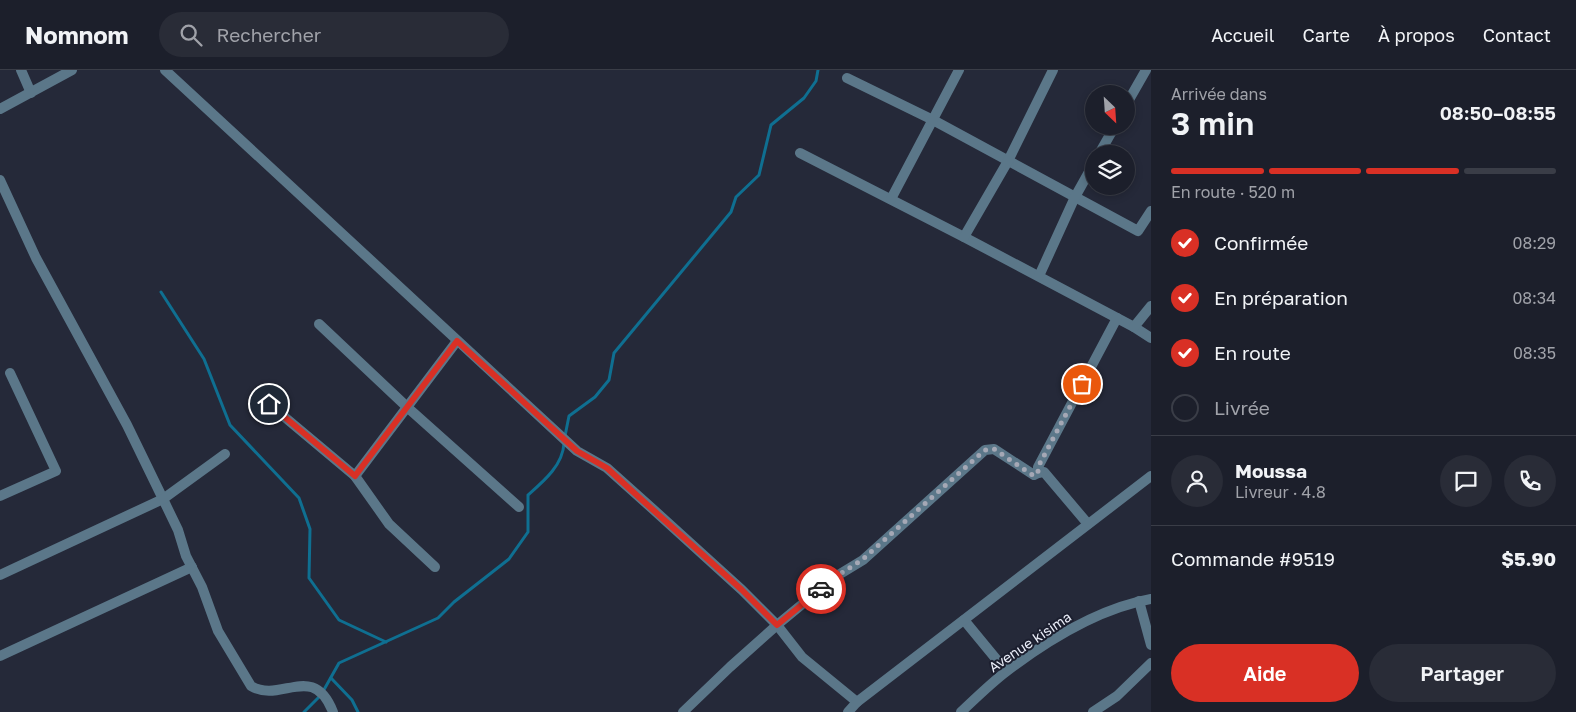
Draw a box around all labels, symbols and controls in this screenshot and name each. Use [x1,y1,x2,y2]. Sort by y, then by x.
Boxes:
search box [159,12,509,57]
text: Nomnom [25,20,129,49]
icon: search [177,21,205,49]
text: Rechercher [217,23,321,46]
text: Accueil [1211,24,1275,46]
text: Carte [1303,24,1350,46]
text: À propos [1378,24,1455,46]
text: Contact [1483,24,1551,46]
text: Arrivée dans [1171,84,1267,104]
north arrow [1085,85,1135,135]
map controls [1085,85,1135,195]
text: 08:50–08:55 [1440,101,1556,124]
text: 3 min [1171,104,1254,142]
button: layers [1085,145,1135,195]
text: En route · 520 m [1171,182,1295,202]
icon: check [1171,229,1199,257]
text: Confirmée [1214,231,1308,254]
text: 08:29 [1513,233,1556,253]
icon: check [1171,284,1199,312]
text: En préparation [1214,286,1348,309]
text: 08:34 [1512,288,1556,308]
icon: check [1171,339,1199,367]
text: En route [1214,341,1291,364]
text: 08:35 [1513,343,1556,363]
pin [1061,363,1103,405]
icon: bag [1068,370,1096,398]
pin [248,383,290,425]
icon: home [255,390,283,418]
text: Livrée [1214,396,1270,419]
button: person [1171,455,1223,507]
button: chat [1440,455,1492,507]
button: phone [1504,455,1556,507]
text: Moussa [1235,459,1307,482]
text: Livreur · 4.8 [1235,482,1326,502]
text: Commande #9519 [1171,547,1335,570]
text: $5.90 [1501,547,1556,570]
courier [796,564,846,614]
icon: car [807,575,835,603]
street label: Avenue kisima [985,608,1074,675]
button: Aide [1171,644,1359,702]
button: Partager [1369,644,1556,702]

